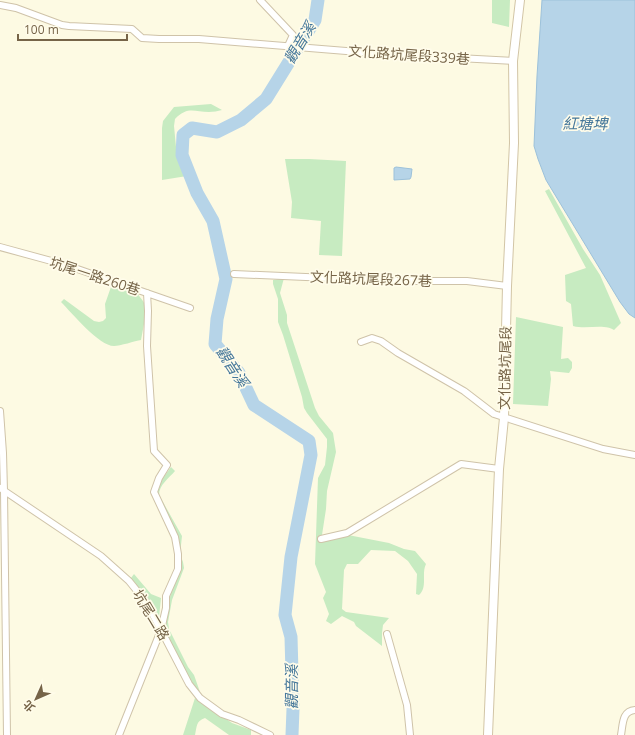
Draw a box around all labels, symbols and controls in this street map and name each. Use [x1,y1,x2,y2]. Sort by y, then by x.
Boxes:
scale bar [18,16,127,42]
water label: 觀音溪 [279,16,320,67]
text: 100 m [24,21,59,38]
street label: 文化路坑尾段339巷 [348,41,471,68]
water label: 紅塘埤 [562,113,609,133]
street label: 坑尾一路260巷 [48,252,143,299]
street label: 文化路坑尾段267巷 [310,267,432,290]
street label: 文化路坑尾段 [494,326,515,410]
water label: 觀音溪 [212,342,255,392]
street label: 坑尾二路 [129,586,174,644]
water label: 觀音溪 [281,663,301,710]
north arrow [16,679,56,719]
text: 北 [19,697,38,716]

